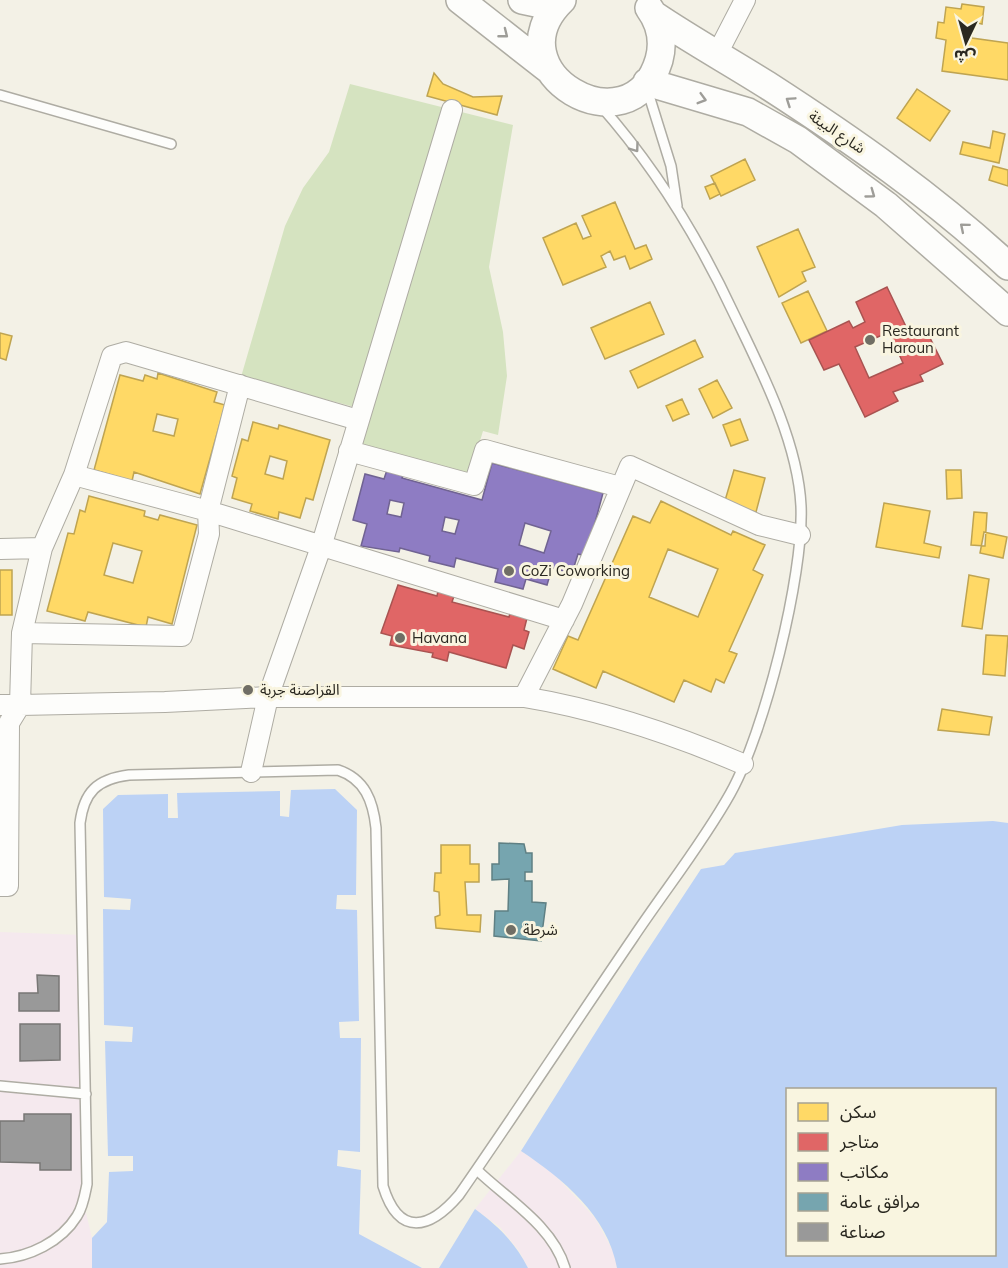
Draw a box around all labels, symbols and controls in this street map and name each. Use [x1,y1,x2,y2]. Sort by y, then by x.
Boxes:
north arrow [936,12,996,72]
one-way arrow [497,27,508,38]
text: ش [953,46,976,68]
one-way arrow [697,92,707,105]
one-way arrow [785,97,796,108]
street label: شارع البيئة [804,106,869,160]
one-way arrow [628,141,639,152]
one-way arrow [864,187,875,198]
one-way arrow [960,223,971,234]
place label: Restaurant Haroun [882,321,959,357]
marker: Restaurant Haroun [863,333,877,347]
place label: CoZi Coworking [521,561,630,580]
marker: CoZi Coworking [502,564,516,578]
place label: Havana [412,628,467,647]
marker: Havana [393,631,407,645]
place label: القراصنة جربة [260,680,340,699]
marker: القراصنة جربة [241,683,255,697]
place label: شرطة [523,920,558,939]
marker: شرطة [504,923,518,937]
legend [786,1088,996,1256]
text: سكن [840,1100,876,1123]
text: متاجر [839,1130,879,1153]
text: مكاتب [840,1160,889,1183]
text: مرافق عامة [840,1190,920,1213]
text: صناعة [840,1220,885,1243]

